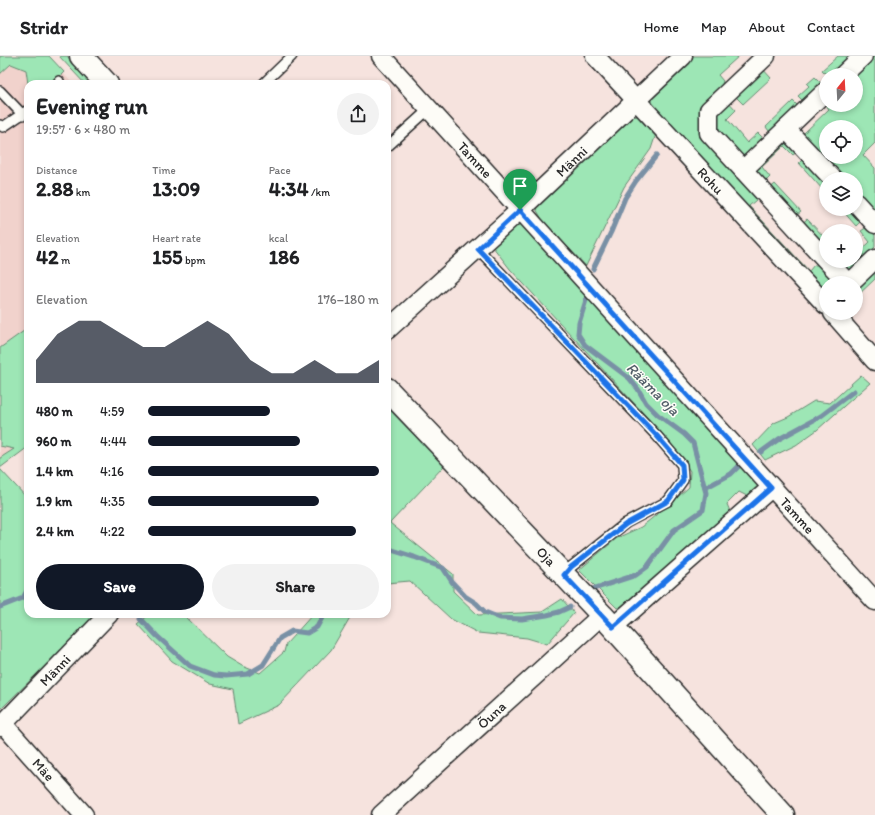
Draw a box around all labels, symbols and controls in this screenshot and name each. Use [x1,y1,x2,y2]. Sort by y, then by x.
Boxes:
text: Stridr [20,16,68,39]
text: Home [644,19,679,36]
text: Map [701,19,727,36]
text: About [749,19,785,36]
text: Contact [807,19,855,36]
north arrow [819,68,863,112]
map controls [819,68,863,320]
text: Evening run [36,93,148,120]
button: share [337,93,379,135]
button: locate [819,120,863,164]
text: 19:57 · 6 × 480 m [36,122,130,137]
street label: Tamme [454,138,496,182]
street label: Männi [552,142,591,180]
text: Distance [36,164,77,177]
text: Time [152,164,176,177]
text: Pace [269,164,291,177]
street label: Rohu [694,164,728,198]
pin [503,169,537,210]
button: layers [819,172,863,216]
icon: arrive [509,175,531,197]
text: 2.88 [36,177,73,201]
text: 13:09 [152,177,200,201]
text: 4:34 [269,177,309,201]
text: km [73,186,90,199]
text: /km [309,186,330,199]
button: + [819,224,863,268]
text: Elevation [36,232,80,245]
text: Heart rate [152,232,201,245]
text: kcal [269,232,288,245]
text: 42 [36,245,59,269]
text: 155 [152,245,183,269]
text: 186 [269,245,299,269]
text: m [59,254,70,267]
text: bpm [183,254,206,267]
button: − [819,276,863,320]
text: Elevation [36,292,88,307]
text: 176–180 m [317,292,379,307]
water label: Rääma oja [623,359,683,419]
text: 480 m [36,404,73,419]
text: 4:59 [100,404,125,419]
text: 960 m [36,434,72,449]
text: 4:44 [100,434,127,449]
text: 1.4 km [36,464,73,479]
text: 4:16 [100,464,124,479]
text: 1.9 km [36,494,72,509]
text: 4:35 [100,494,125,509]
street label: Tamme [776,494,819,537]
text: 2.4 km [36,524,74,539]
text: 4:22 [100,524,125,539]
street label: Oja [533,543,560,570]
button: Save [36,564,204,610]
button: Share [212,564,379,610]
street label: Männi [36,651,74,689]
street label: Õuna [474,698,509,732]
street label: Mäe [29,755,58,785]

